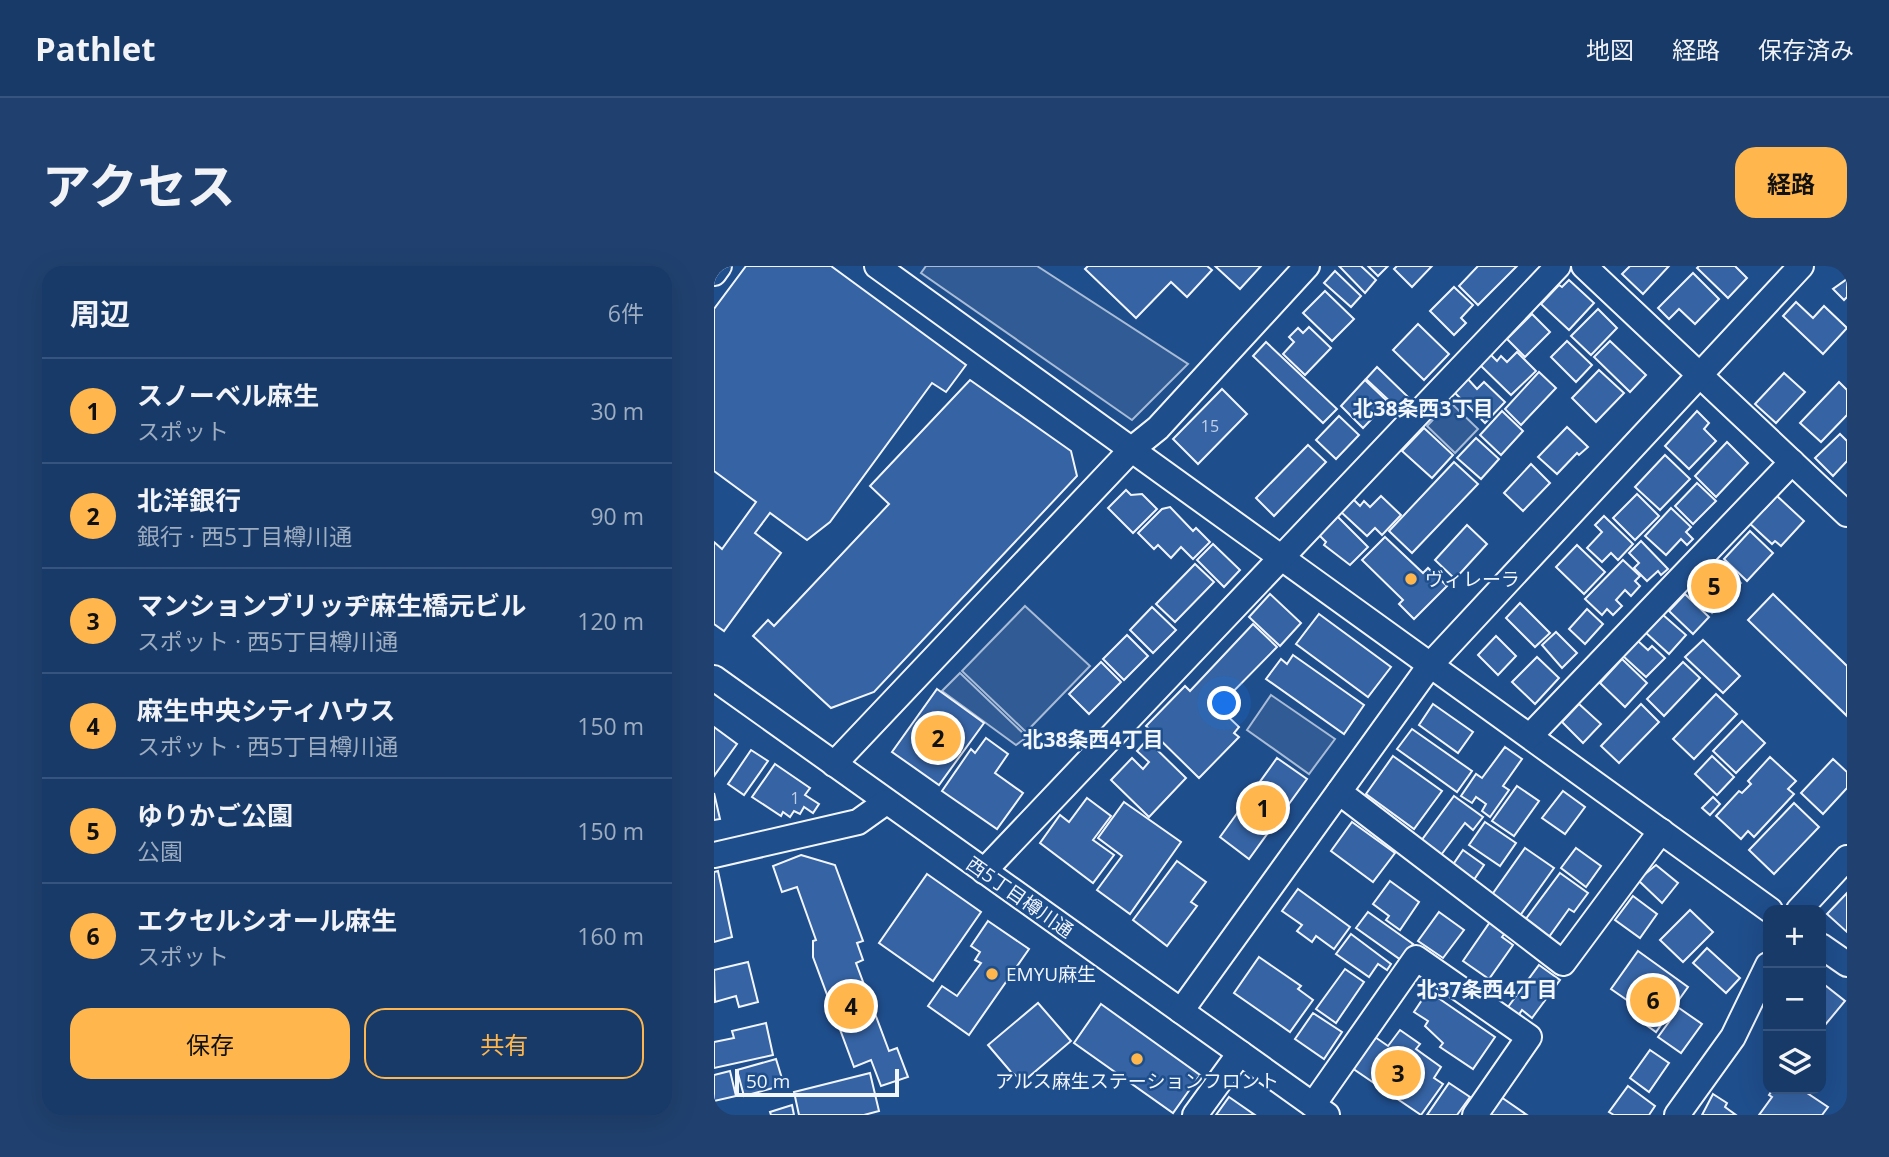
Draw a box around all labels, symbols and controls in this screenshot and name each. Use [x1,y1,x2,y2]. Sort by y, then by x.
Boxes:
text: Pathlet [35,26,156,71]
text: 地図 [1586,33,1634,66]
text: 経路 [1672,33,1720,66]
text: 保存済み [1758,33,1854,66]
button: 経路 [1735,147,1847,218]
text: アクセス [42,152,236,218]
text: 周辺 [70,293,130,334]
text: 6件 [608,297,644,329]
text: スノーベル麻生 [137,377,319,413]
district label: 北38条西3丁目 [1352,394,1494,422]
text: 1 [86,395,100,427]
text: 30 m [590,395,644,427]
text: スポット [137,415,229,447]
house number: 15 [1201,415,1219,437]
text: 北洋銀行 [137,482,241,518]
text: 2 [86,500,100,532]
text: 90 m [590,500,644,532]
text: 銀行 · 西5丁目樽川通 [137,520,352,552]
pin: 5 [1691,560,1737,612]
place label: ヴィレーラ [1425,566,1520,592]
marker: ヴィレーラ [1403,571,1419,587]
text: マンションブリッヂ麻生橋元ビル [137,587,526,623]
text: 3 [86,605,100,637]
text: 120 m [577,605,644,637]
text: スポット · 西5丁目樽川通 [137,625,398,657]
your location [1207,686,1241,720]
text: 麻生中央シティハウス [137,692,395,728]
text: 4 [86,710,100,742]
text: 150 m [577,710,644,742]
pin: 2 [915,712,961,764]
district label: 北38条西4丁目 [1022,725,1164,753]
text: スポット · 西5丁目樽川通 [137,730,398,762]
pin: 1 [1240,782,1286,834]
house number: 1 [790,787,800,809]
text: ゆりかご公園 [137,797,293,833]
text: 5 [86,815,100,847]
text: 150 m [577,815,644,847]
text: 公園 [137,835,183,867]
street label: 西5丁目樽川通 [961,851,1079,943]
text: エクセルシオール麻生 [137,902,397,938]
map controls [1763,905,1826,1094]
button: + [1763,905,1826,968]
text: 6 [86,920,100,952]
text: 160 m [577,920,644,952]
text: スポット [137,940,229,972]
place label: EMYU麻生 [1006,961,1096,987]
marker: EMYU麻生 [984,966,1000,982]
button: − [1763,968,1826,1031]
pin: 6 [1630,974,1676,1026]
district label: 北37条西4丁目 [1416,975,1558,1003]
pin: 4 [828,980,874,1032]
button: 保存 [70,1008,350,1079]
button: 共有 [364,1008,644,1079]
button: layers [1763,1031,1826,1094]
pin: 3 [1375,1047,1421,1099]
marker: アルス麻生ステーションフロント [1129,1051,1145,1067]
scale bar [735,1066,900,1098]
text: 50 m [746,1068,790,1094]
place label: アルス麻生ステーションフロント [995,1068,1279,1094]

